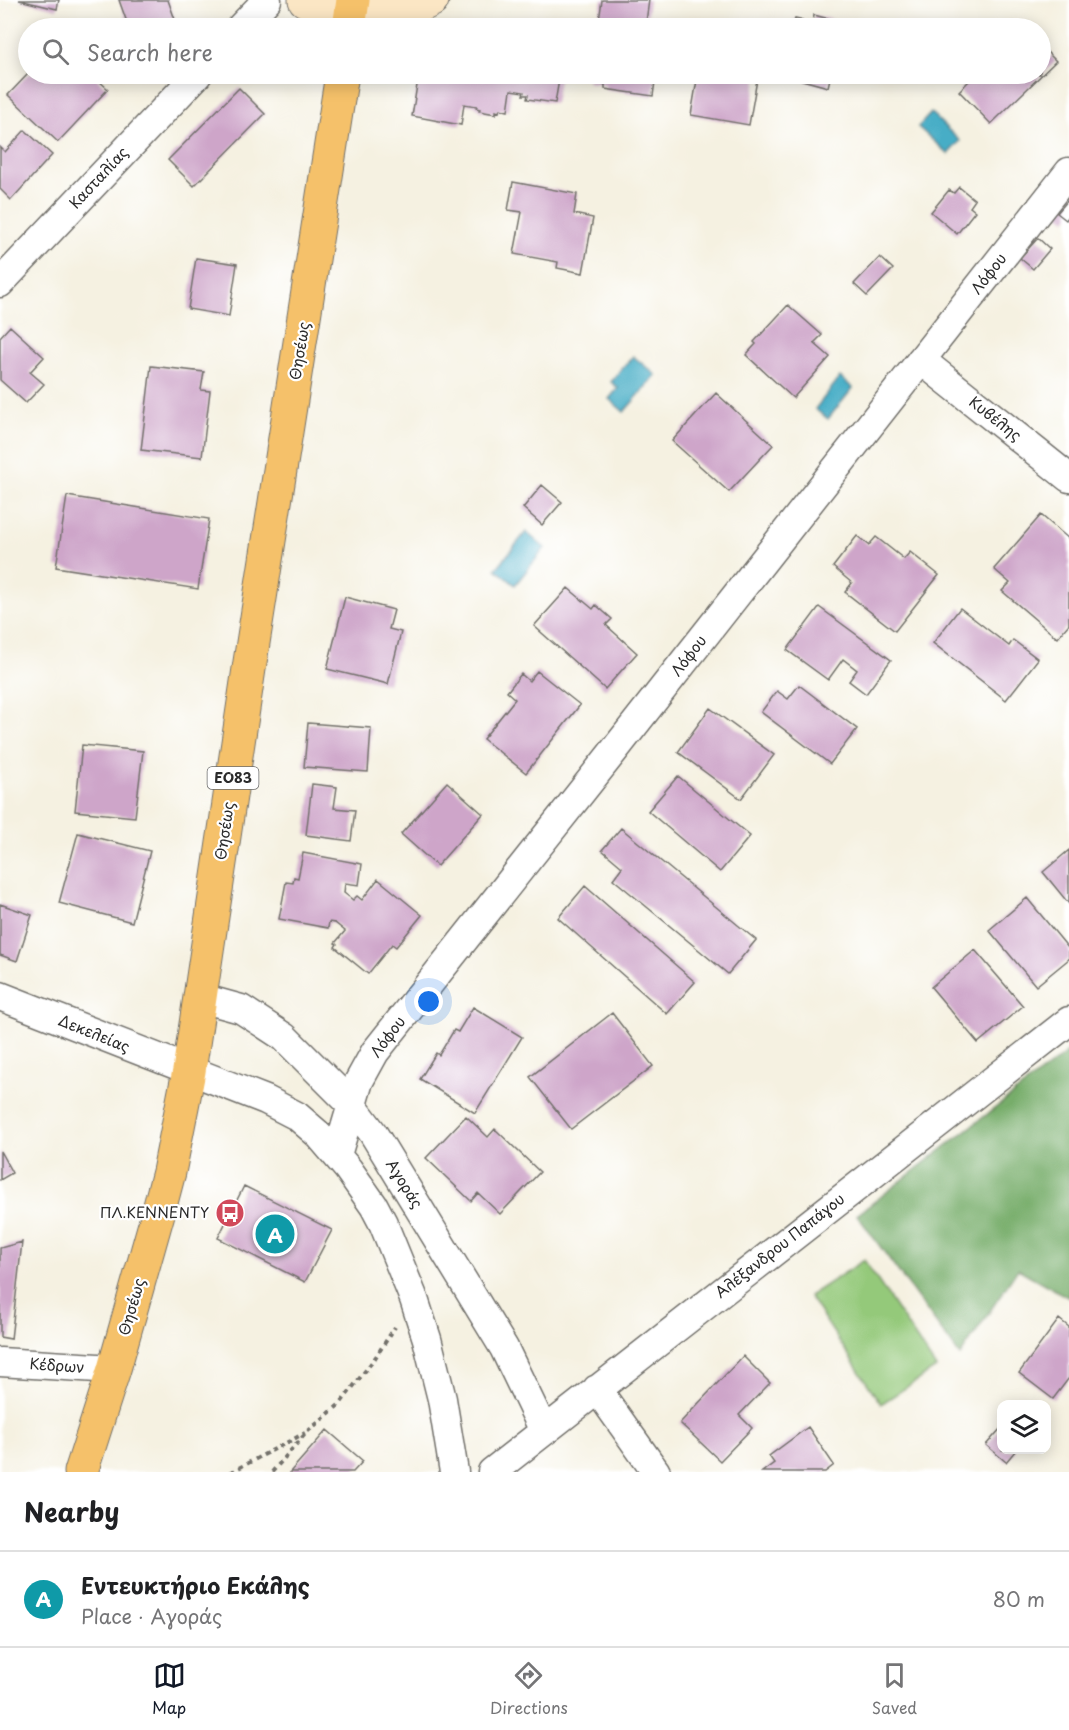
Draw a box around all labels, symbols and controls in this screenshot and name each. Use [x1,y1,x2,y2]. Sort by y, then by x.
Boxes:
search box [18,18,1051,84]
icon: search [39,35,72,68]
text: Search here [87,35,213,68]
street label: Κασταλίας [63,141,133,213]
street label: Λόφου [964,248,1011,299]
street label: Θησέως [283,320,315,382]
street label: Κυβέλης [965,390,1027,446]
street label: Λόφου [664,630,711,681]
road number: ΕΟ83 [208,767,258,789]
street label: Θησέως [208,800,239,861]
your location [414,987,443,1016]
street label: Δεκελείας [55,1008,134,1057]
street label: Λόφου [364,1010,410,1062]
street label: Αγοράς [381,1154,429,1212]
street label: Αλέξανδρου Παπάγου [709,1187,849,1303]
bus stop icon: ΠΛ.ΚΕΝΝΕΝΤΥ [214,1197,246,1229]
place label: ΠΛ.ΚΕΝΝΕΝΤΥ [100,1200,209,1223]
pin: A [256,1212,294,1256]
street label: Θησέως [111,1275,150,1338]
street label: Κέδρων [29,1351,85,1378]
map controls [997,1400,1051,1454]
button: layers [997,1400,1051,1454]
text: Nearby [24,1492,119,1531]
text: Εντευκτήριο Εκάλης [81,1568,310,1601]
text: A [36,1584,51,1614]
text: 80 m [993,1584,1045,1614]
text: Place · Αγοράς [81,1601,222,1631]
tab: Map [152,1659,186,1719]
tab: Directions [490,1659,568,1719]
tab: Saved [872,1659,917,1719]

